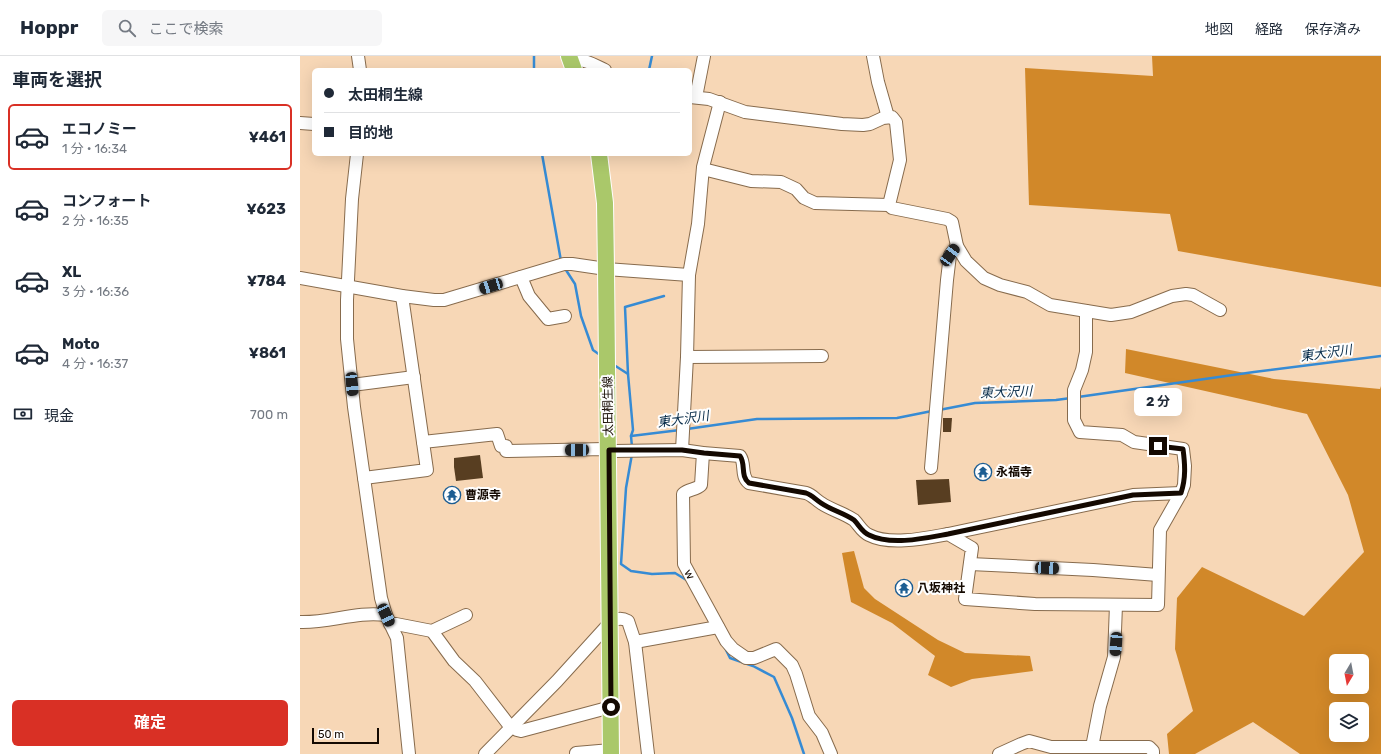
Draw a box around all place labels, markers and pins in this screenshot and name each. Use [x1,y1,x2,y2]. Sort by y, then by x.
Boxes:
temple icon: 永福寺 [973,462,993,482]
place label: 永福寺 [996,465,1032,479]
temple icon: 曹源寺 [442,485,462,505]
place label: 曹源寺 [465,488,501,502]
temple icon: 八坂神社 [894,578,914,598]
place label: 八坂神社 [917,581,965,595]

